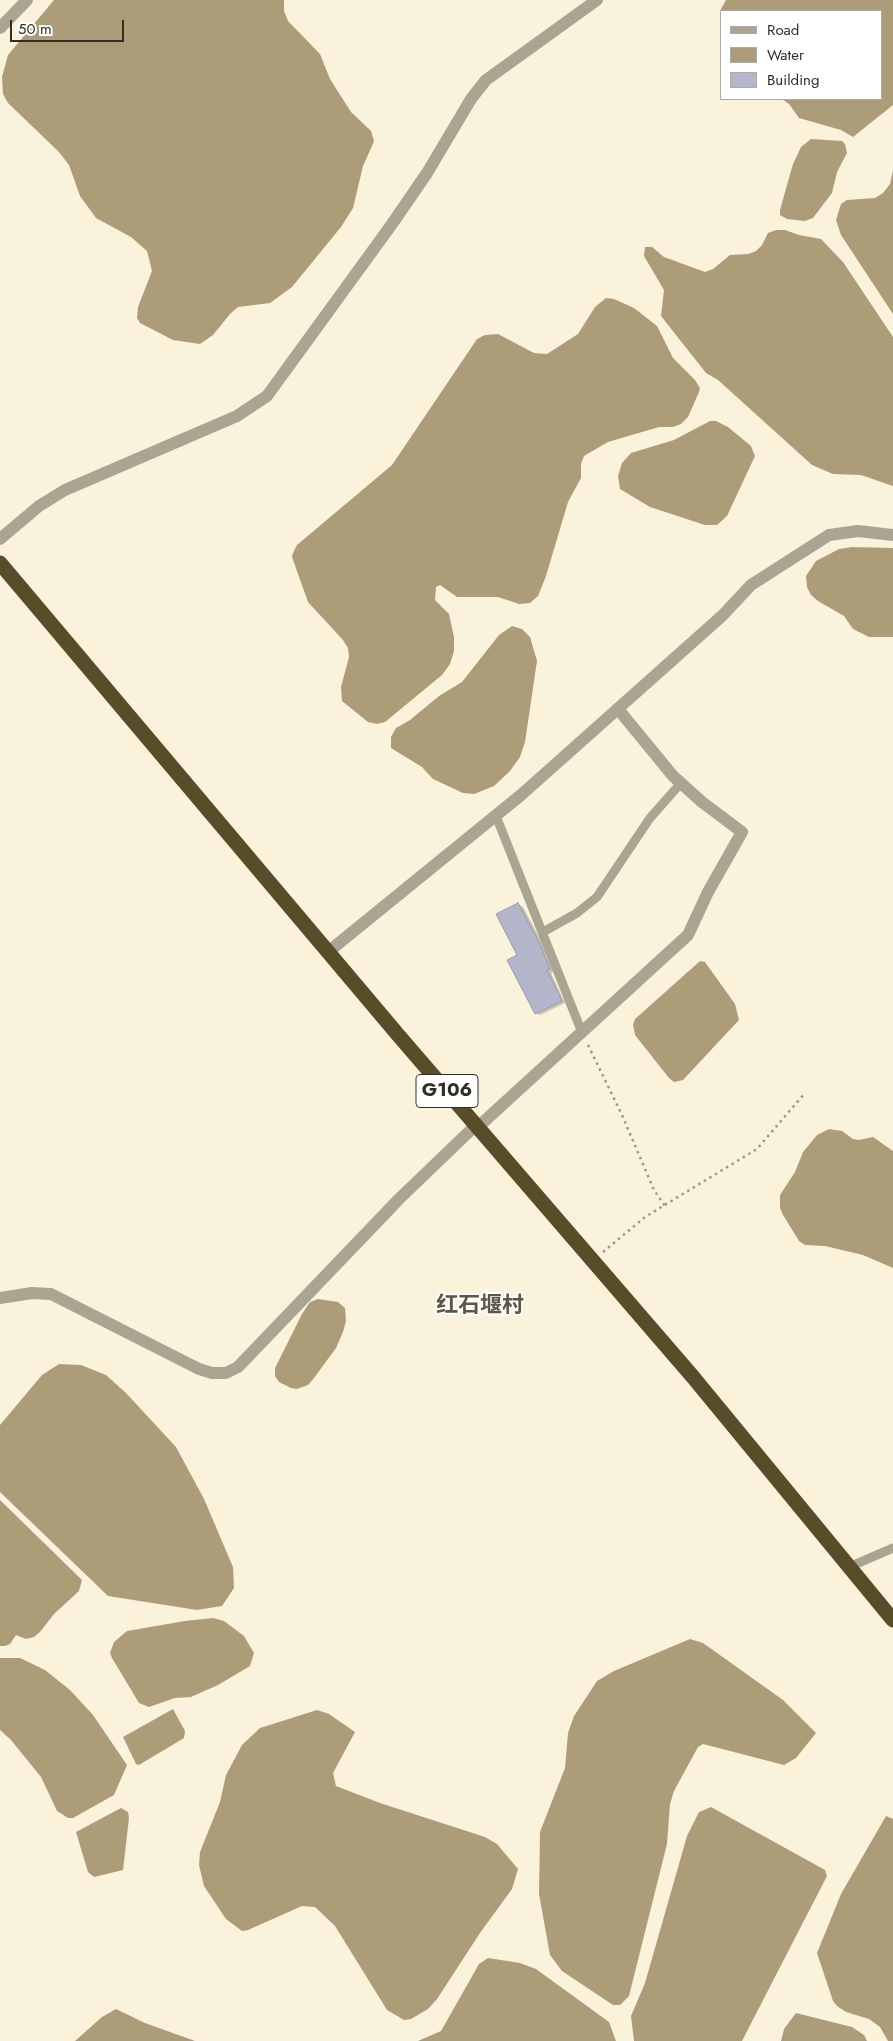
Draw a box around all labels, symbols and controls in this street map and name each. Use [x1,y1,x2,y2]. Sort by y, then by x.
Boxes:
scale bar [12,10,126,42]
legend [720,10,883,100]
text: 50 m [18,18,52,40]
text: Road [767,19,799,41]
text: Water [767,44,804,66]
text: Building [767,69,819,91]
road number: G106 [416,1074,478,1108]
district label: 红石堰村 [436,1294,524,1320]

